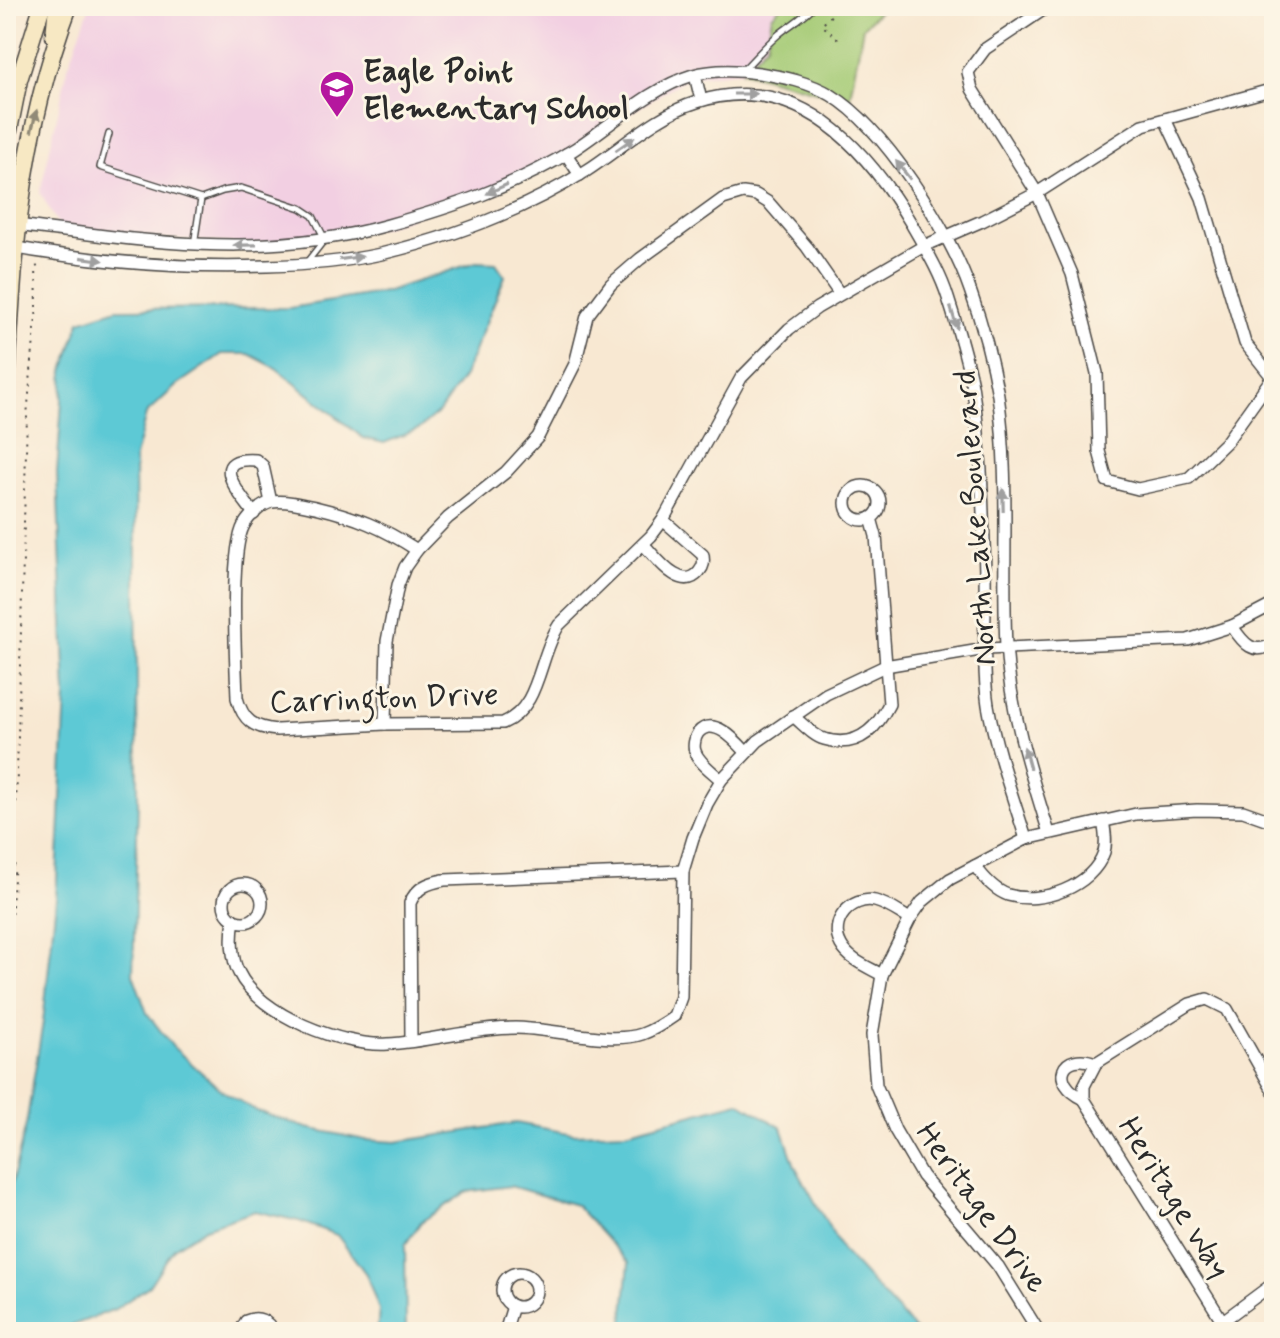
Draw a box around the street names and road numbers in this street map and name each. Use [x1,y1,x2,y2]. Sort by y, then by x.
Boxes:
street label: North Lake Boulevard [945,369,1007,667]
street label: Carrington Drive [269,674,500,727]
street label: Heritage Way [1107,1109,1240,1287]
street label: Heritage Drive [905,1114,1057,1302]

